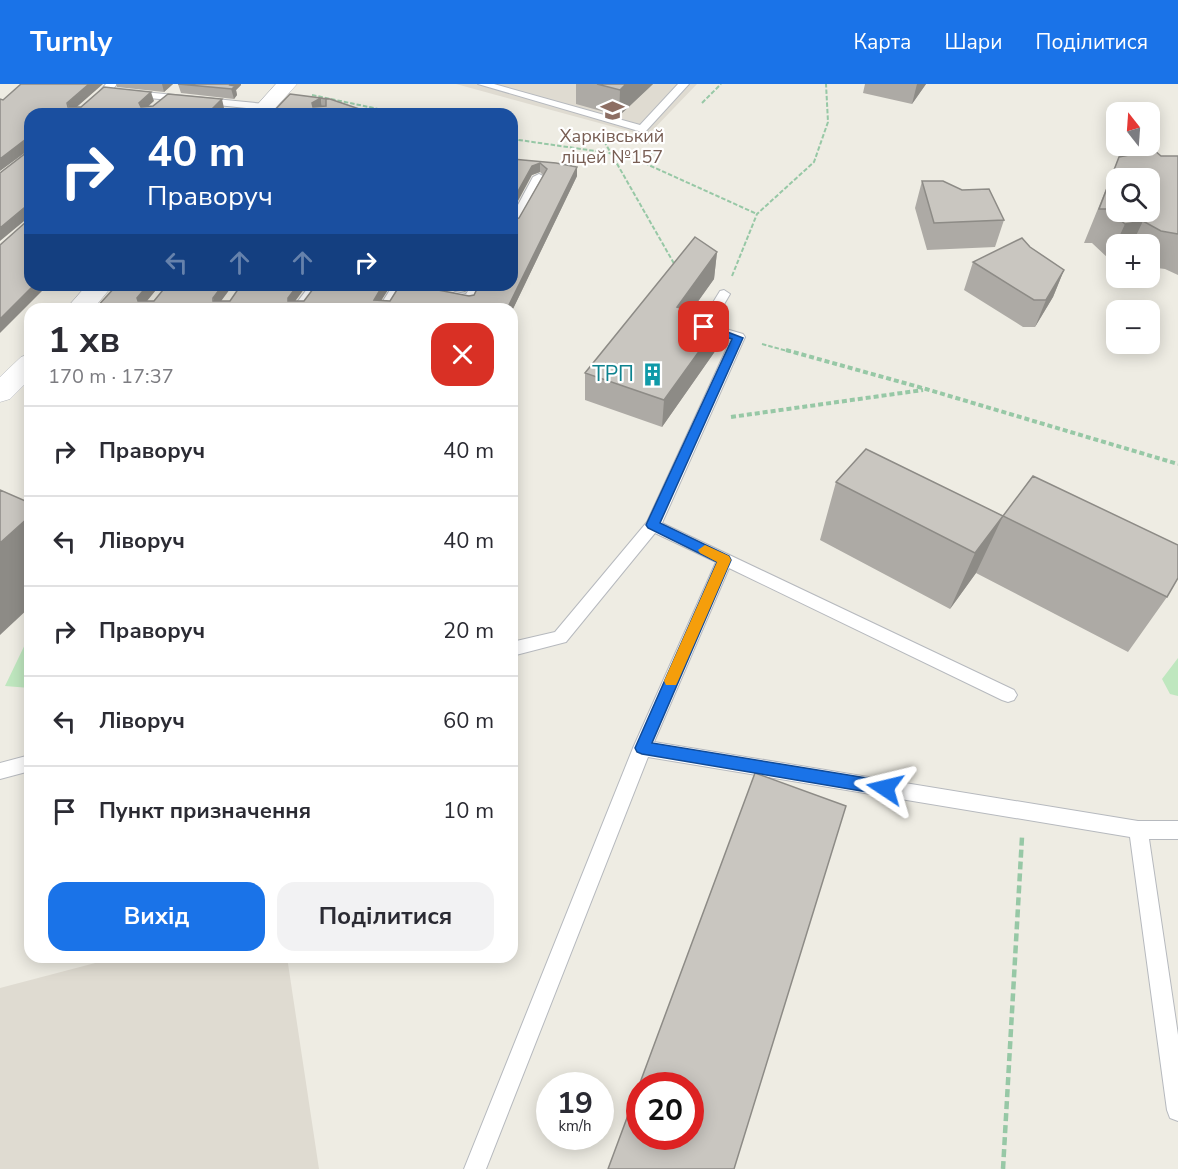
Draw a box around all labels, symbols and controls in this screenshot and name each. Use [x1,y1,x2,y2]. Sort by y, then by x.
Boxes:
text: Turnly [30,23,112,61]
text: Карта [854,28,911,56]
text: Шари [944,28,1003,56]
text: Поділитися [1036,28,1148,56]
school or university icon: Харківський ліцей №157 [599,97,625,123]
north arrow [1106,102,1160,156]
map controls [1106,102,1160,354]
text: 40 m [147,124,246,181]
place label: Харківський ліцей №157 [560,124,664,169]
icon: right [48,132,126,210]
button: search [1106,168,1160,222]
text: Праворуч [147,178,273,215]
button: + [1106,234,1160,288]
icon: left [160,246,193,279]
icon: ahead [223,246,256,279]
icon: ahead [286,246,319,279]
icon: right [349,246,382,279]
button: − [1106,300,1160,354]
pin [678,301,729,352]
icon: arrive [687,310,720,343]
text: 1 хв [48,316,120,365]
button: close [431,323,494,386]
place label: ТРП [592,360,634,388]
building icon: ТРП [639,361,665,387]
text: 170 m · 17:37 [48,363,174,390]
icon: right [48,435,81,468]
text: Праворуч [99,436,205,466]
text: 40 m [443,436,494,466]
icon: left [48,525,81,558]
text: Ліворуч [99,526,185,556]
text: 40 m [443,526,494,556]
icon: right [48,615,81,648]
text: Праворуч [99,616,205,646]
text: 20 m [443,616,494,646]
icon: left [48,705,81,738]
text: Ліворуч [99,706,185,736]
text: 60 m [443,706,494,736]
position arrow [853,756,917,820]
icon: arrive [48,795,81,828]
text: Пункт призначення [99,796,311,826]
text: 10 m [443,796,494,826]
button: Вихід [48,882,265,951]
button: Поділитися [277,882,494,951]
speed limit sign: 20 [626,1072,704,1150]
text: 19 [557,1083,593,1124]
text: km/h [558,1116,592,1136]

